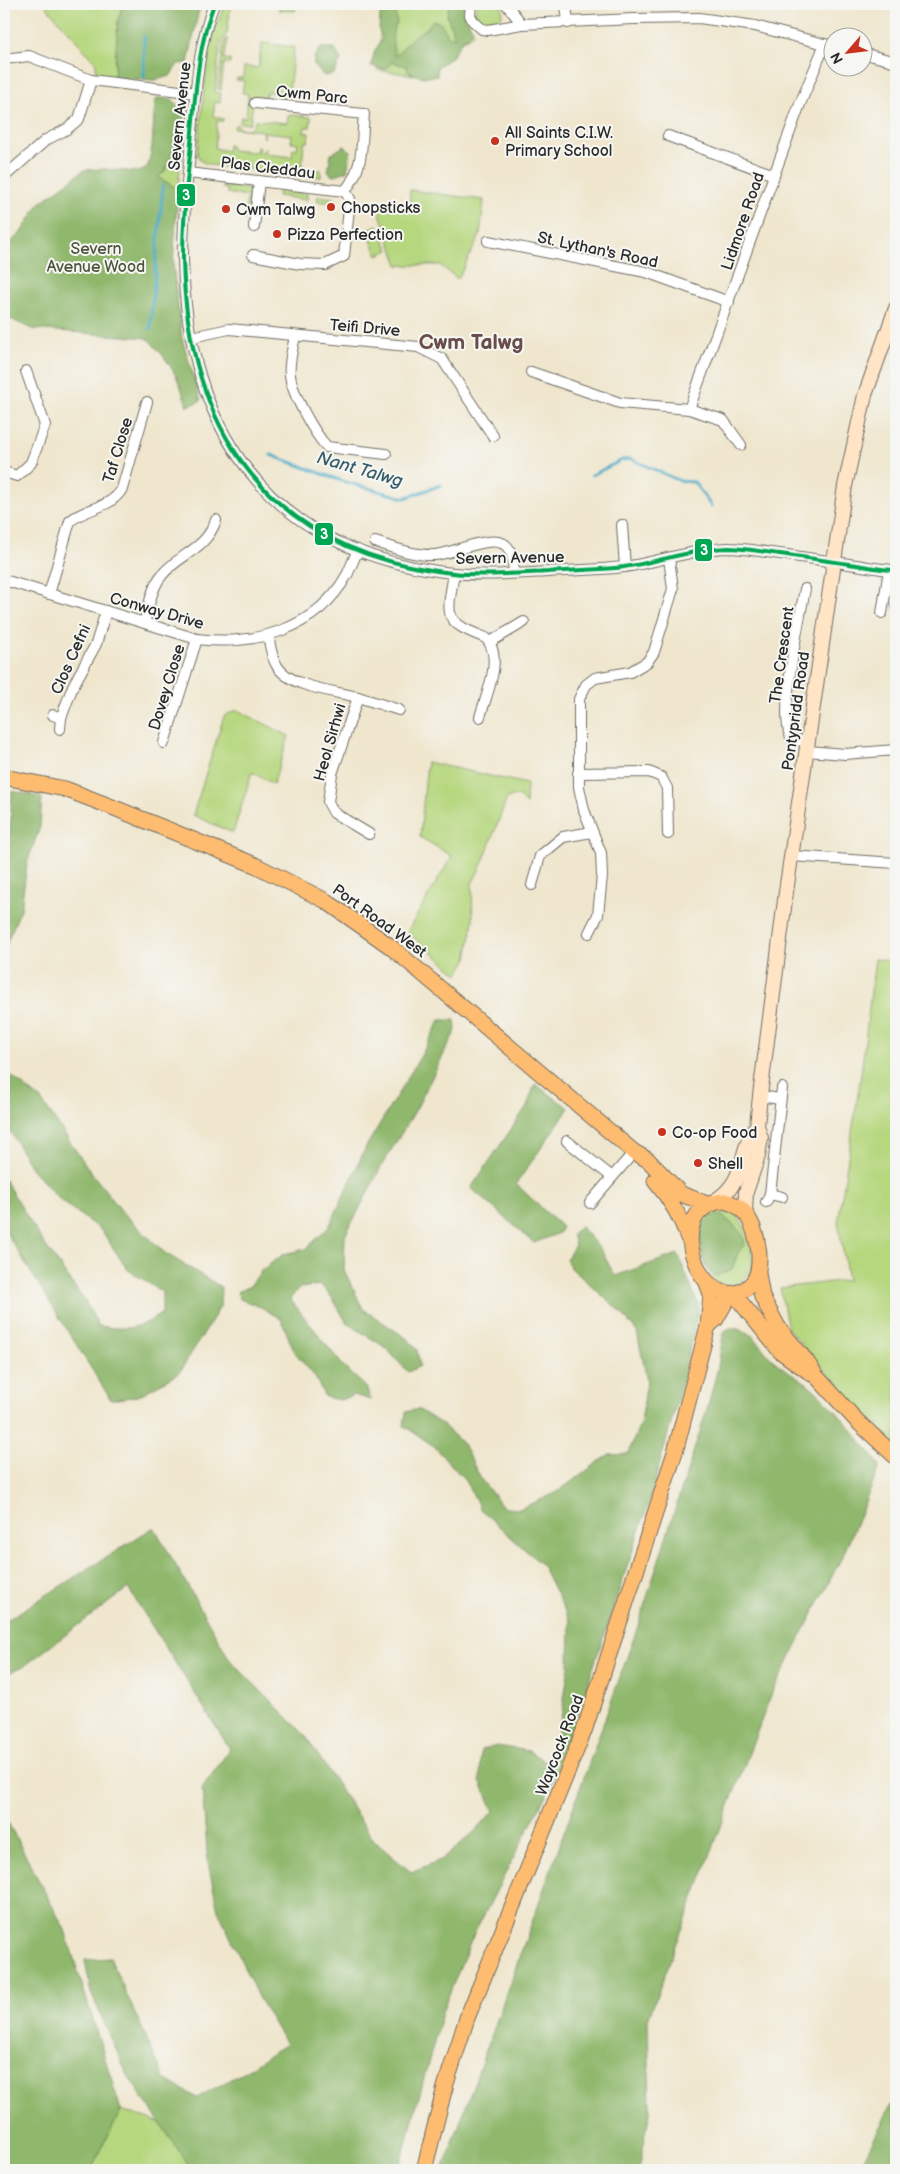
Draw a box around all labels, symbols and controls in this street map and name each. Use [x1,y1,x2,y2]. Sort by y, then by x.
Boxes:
north arrow [822,28,872,78]
text: N [827,49,847,67]
street label: Severn Avenue [165,61,196,171]
street label: Cwm Parc [275,82,349,109]
place label: All Saints C.I.W. Primary School [505,124,613,161]
marker: All Saints C.I.W. Primary School [489,135,501,147]
street label: Plas Cleddau [219,153,316,184]
street label: Lidmore Road [718,170,769,273]
line badge: 3 [176,183,196,207]
text: 3 [182,187,190,204]
place label: Chopsticks [341,199,421,218]
place label: Cwm Talwg [236,201,316,220]
marker: Chopsticks [325,201,337,213]
marker: Cwm Talwg [220,203,232,215]
place label: Pizza Perfection [287,226,403,245]
marker: Pizza Perfection [271,228,283,240]
street label: St. Lythan's Road [536,228,660,273]
park label: Severn Avenue Wood [47,240,145,277]
street label: Teifi Drive [329,316,402,341]
district label: Cwm Talwg [419,330,523,355]
street label: Taf Close [99,415,138,486]
water label: Nant Talwg [314,447,405,492]
line badge: 3 [314,522,334,546]
text: 3 [320,526,328,543]
line badge: 3 [694,538,713,562]
text: 3 [700,542,708,559]
street label: Severn Avenue [455,548,565,569]
street label: Conway Drive [107,589,206,634]
street label: The Crescent [766,605,799,705]
street label: Clos Cefni [47,622,95,698]
street label: Dovey Close [145,642,190,733]
street label: Pontypridd Road [779,651,814,772]
street label: Heol Sirhwi [310,701,351,784]
street label: Port Road West [328,881,430,962]
place label: Co-op Food [672,1124,757,1143]
marker: Co-op Food [656,1126,668,1138]
place label: Shell [708,1155,743,1174]
marker: Shell [692,1157,704,1169]
street label: Waycock Road [532,1692,588,1799]

